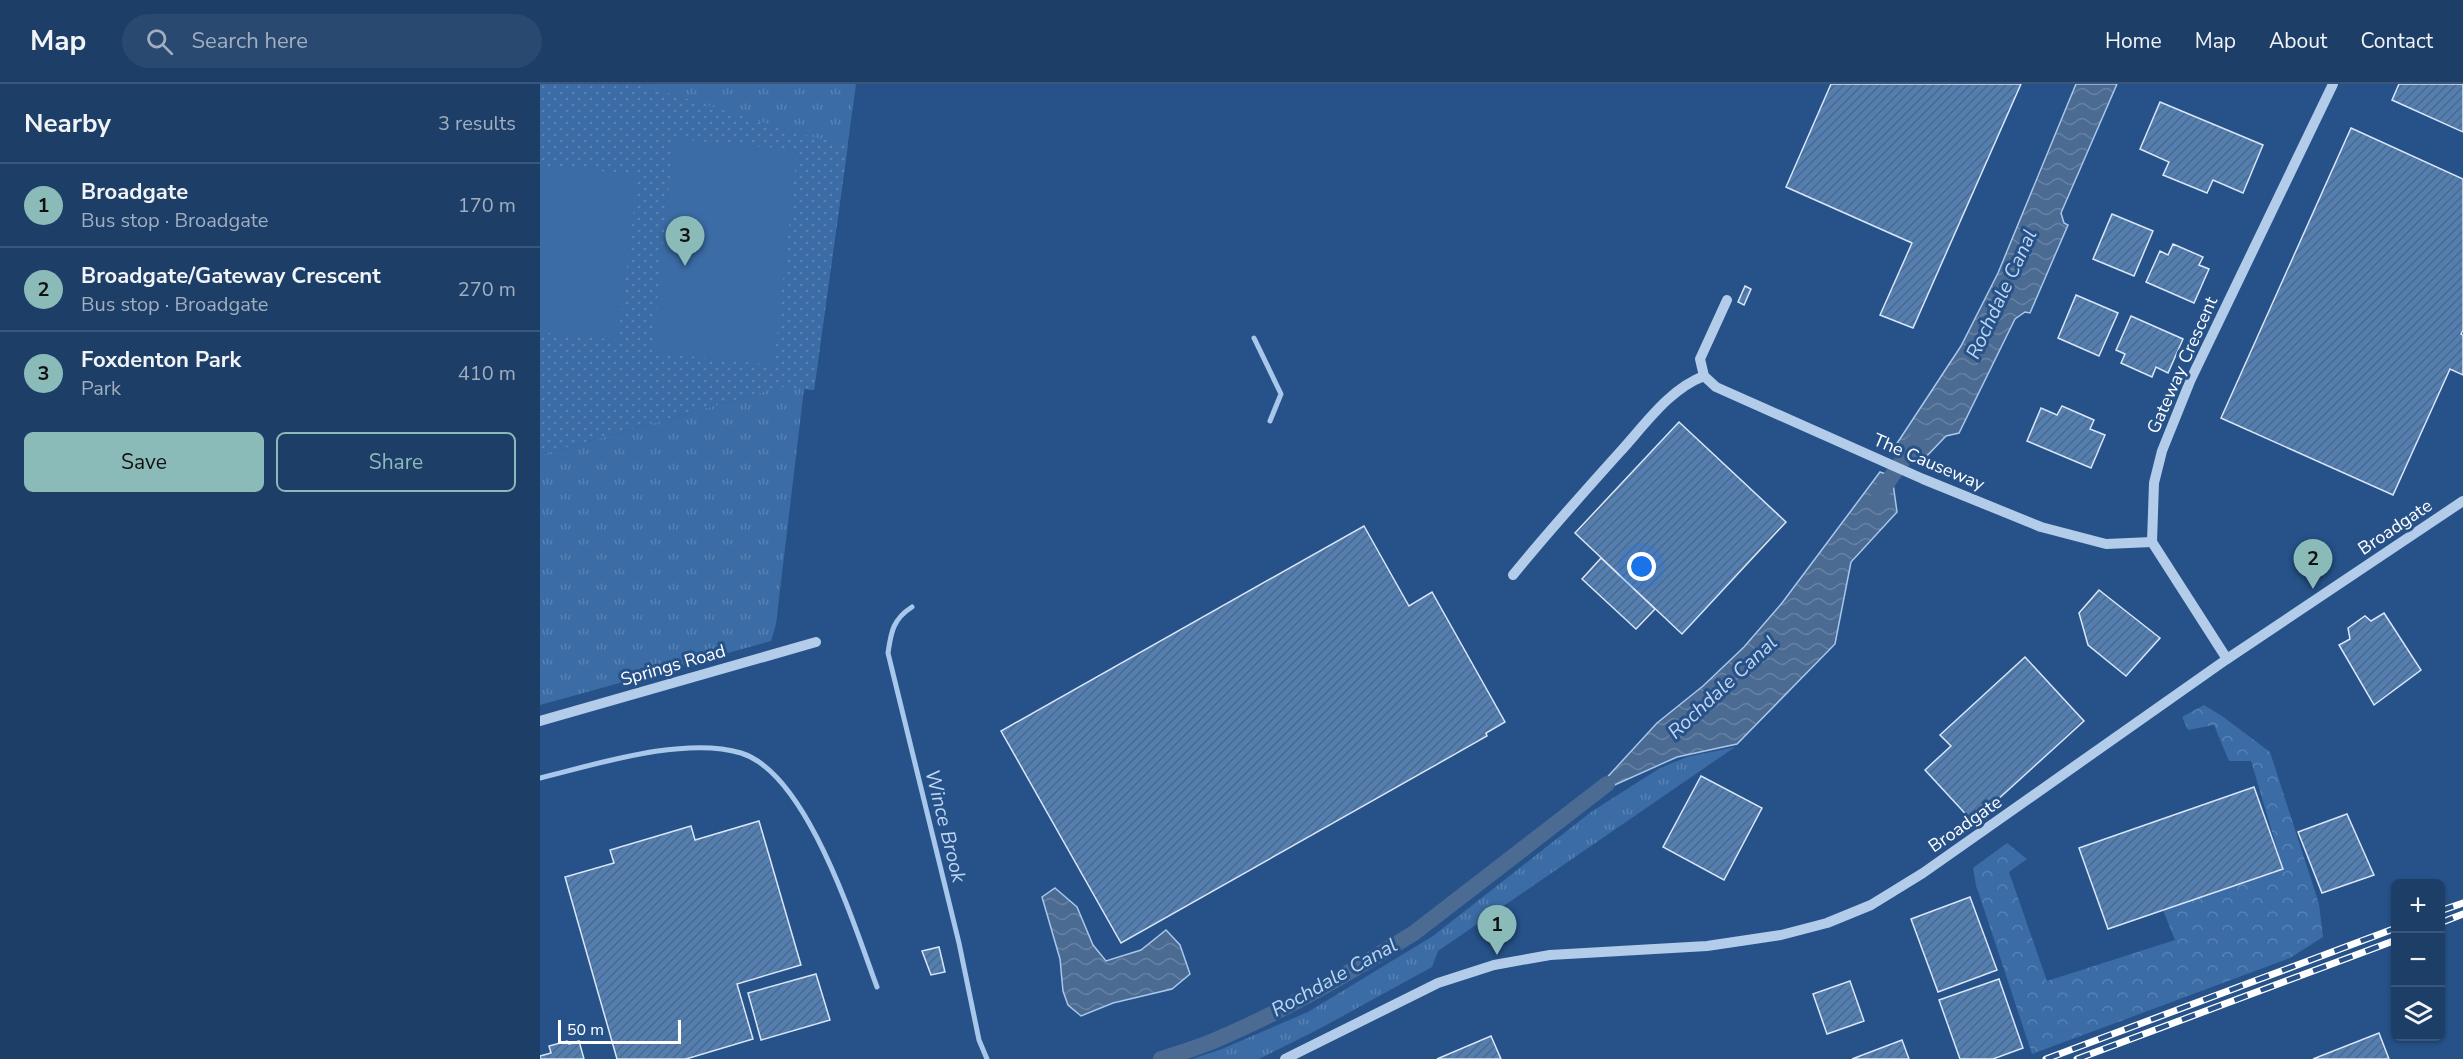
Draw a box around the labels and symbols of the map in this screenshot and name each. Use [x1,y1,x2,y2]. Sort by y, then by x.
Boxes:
pin: 3 [666,216,704,266]
water label: Rochdale Canal [1960,225,2043,364]
street label: Gateway Crescent [2141,292,2223,437]
street label: The Causeway [1870,428,1989,496]
street label: Broadgate [2353,493,2437,561]
pin: 2 [2294,540,2332,589]
your location [1627,552,1656,581]
water label: Rochdale Canal [1662,630,1783,745]
street label: Springs Road [618,639,728,691]
water label: Wince Brook [918,767,973,886]
street label: Broadgate [1924,790,2006,858]
pin: 1 [1478,906,1516,955]
water label: Rochdale Canal [1266,932,1402,1023]
scale bar [558,1017,681,1044]

